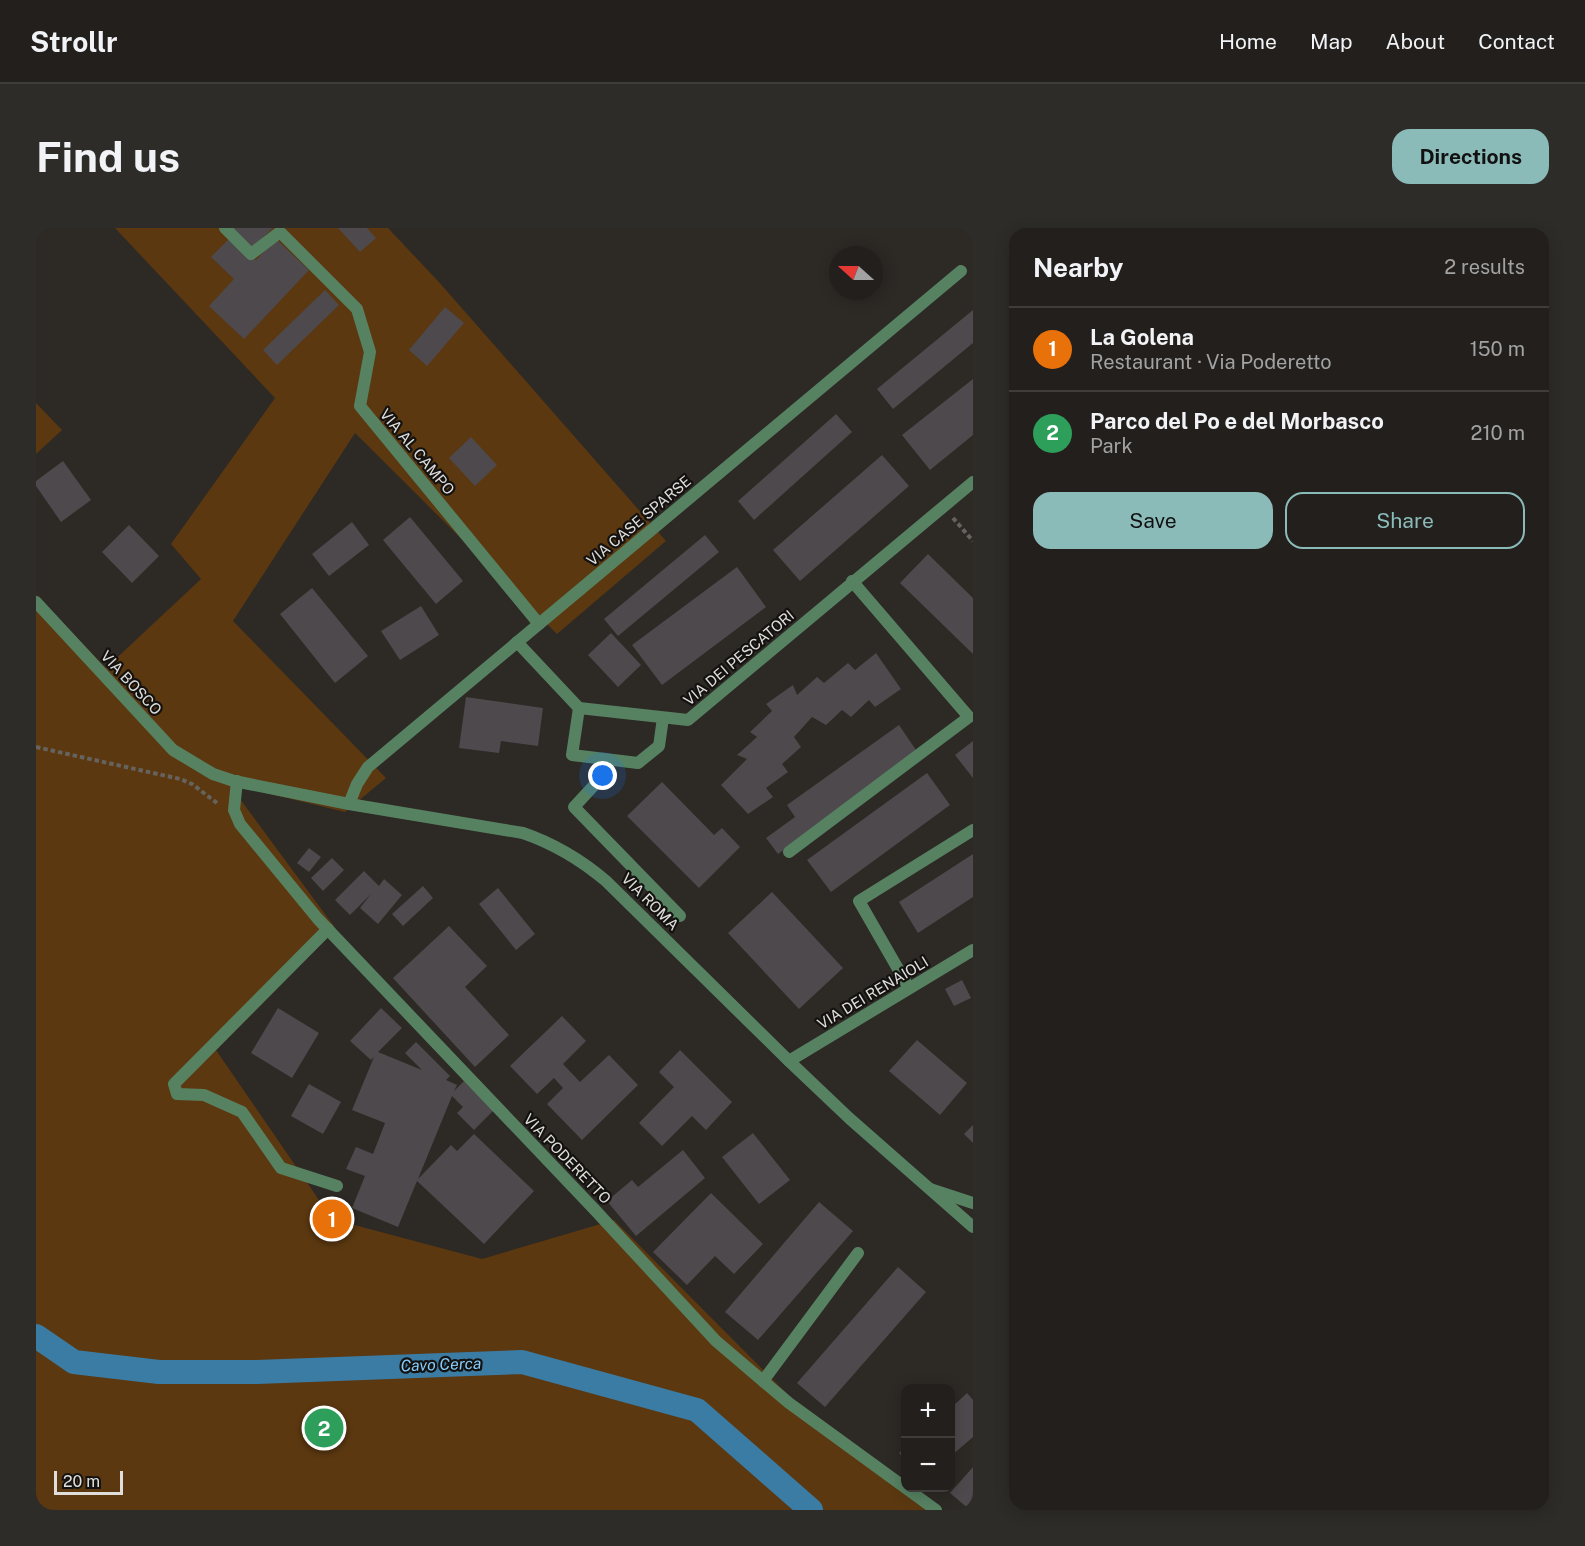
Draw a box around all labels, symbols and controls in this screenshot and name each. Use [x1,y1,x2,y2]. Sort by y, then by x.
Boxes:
text: Strollr [30,25,118,58]
text: Home [1219,29,1277,54]
text: Map [1310,29,1353,54]
text: About [1386,29,1445,54]
text: Contact [1478,29,1555,54]
button: Directions [1392,129,1549,184]
text: Find us [36,132,180,181]
north arrow [829,246,883,300]
text: Nearby [1033,252,1123,283]
text: 2 results [1444,255,1525,279]
text: La Golena [1090,324,1194,350]
text: 1 [1048,337,1057,361]
text: 150 m [1470,337,1525,361]
text: Restaurant · Via Poderetto [1090,350,1332,374]
street label: VIA AL CAMPO [377,406,458,498]
text: Parco del Po e del Morbasco [1090,408,1384,434]
text: 2 [1046,421,1059,445]
text: 210 m [1471,421,1525,445]
text: Park [1090,434,1133,458]
street label: VIA CASE SPARSE [583,472,694,569]
button: Save [1033,492,1273,549]
button: Share [1285,492,1525,549]
street label: VIA DEI PESCATORI [680,607,797,709]
street label: VIA BOSCO [98,647,165,718]
your location [588,761,617,790]
street label: VIA ROMA [618,870,683,934]
street label: VIA DEI RENAIOLI [814,953,931,1032]
street label: VIA PODERETTO [520,1110,614,1207]
pin: 1 [312,1196,352,1242]
water label: Cavo Cerca [400,1354,482,1375]
map controls [901,1384,955,1492]
button: + [901,1384,955,1438]
pin: 2 [304,1406,344,1450]
button: − [901,1438,955,1492]
scale bar [54,1468,123,1496]
text: 20 m [63,1472,100,1491]

